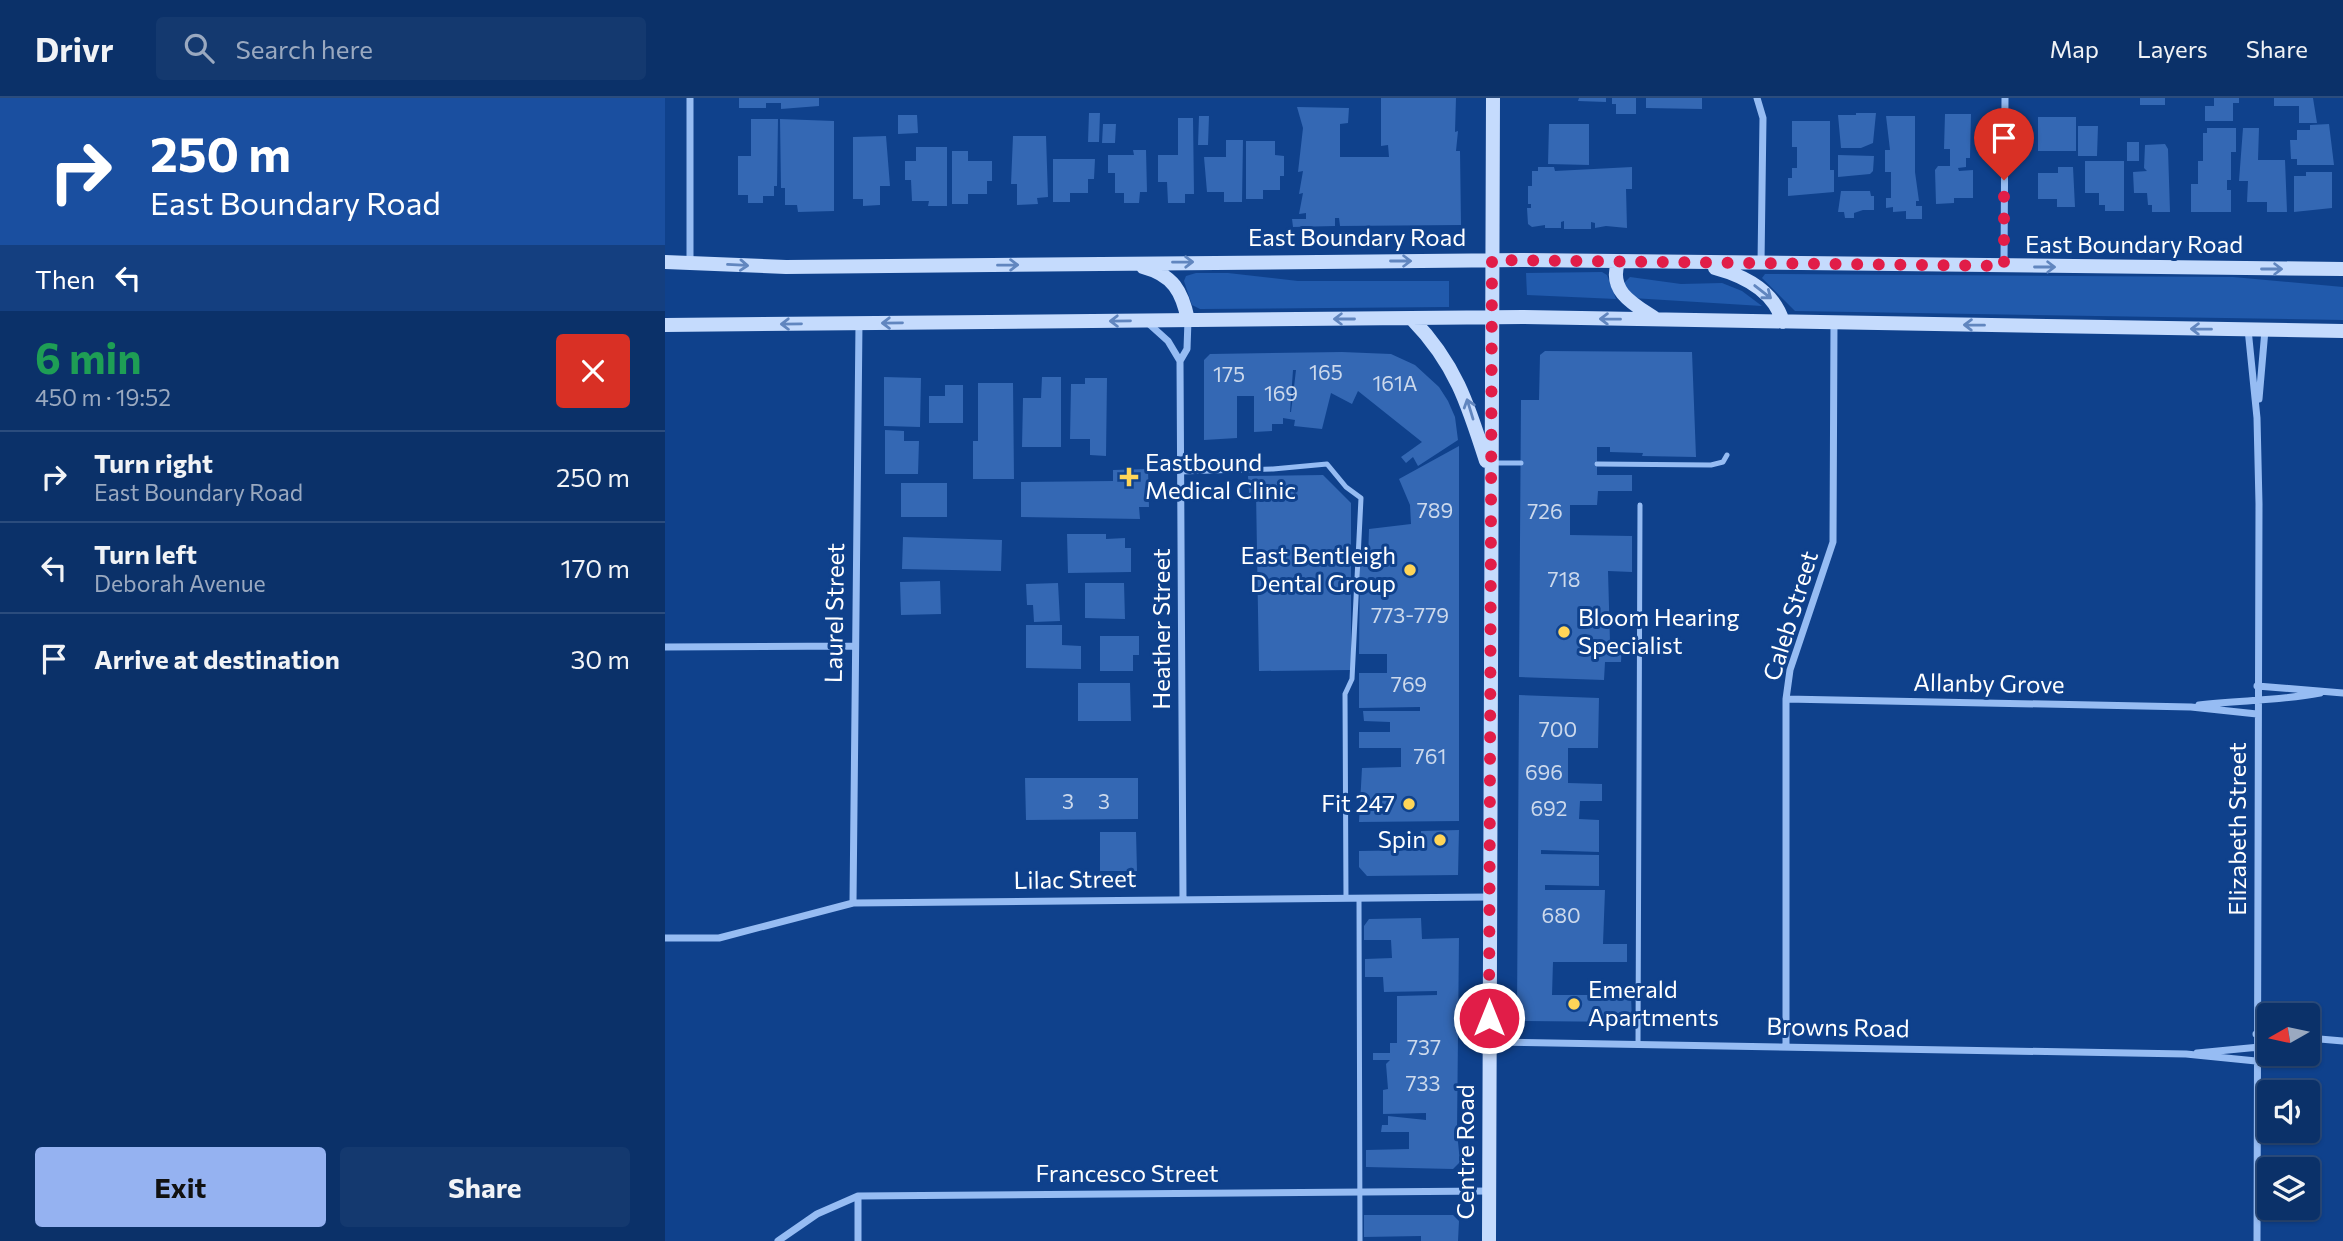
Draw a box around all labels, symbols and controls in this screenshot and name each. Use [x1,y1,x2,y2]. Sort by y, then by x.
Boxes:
search box [156,17,646,80]
text: Drivr [35,28,114,69]
icon: search [180,29,218,67]
text: Search here [236,33,373,64]
text: Map [2050,34,2099,63]
text: Layers [2137,34,2208,63]
text: Share [2246,34,2308,63]
pin [1974,108,2034,180]
icon: arrive [1985,119,2023,157]
text: 250 m [150,122,291,182]
icon: right [35,126,126,217]
text: East Boundary Road [150,182,441,222]
street label: East Boundary Road [1248,222,1466,251]
street label: East Boundary Road [2025,229,2243,258]
one-way arrow [1389,254,1412,268]
one-way arrow [1171,256,1194,269]
one-way arrow [726,258,749,271]
one-way arrow [996,258,1019,271]
icon: left [109,259,147,297]
one-way arrow [2033,260,2056,274]
one-way arrow [2260,262,2283,276]
text: Then [35,263,95,294]
one-way arrow [1753,284,1772,299]
one-way arrow [1333,312,1356,326]
one-way arrow [1598,312,1621,326]
one-way arrow [1108,314,1131,328]
one-way arrow [881,316,904,330]
one-way arrow [779,317,802,331]
one-way arrow [1963,318,1986,331]
one-way arrow [2190,322,2213,335]
text: 6 min [35,331,142,383]
button: close [556,334,630,408]
house number: 165 [1309,359,1343,384]
house number: 175 [1213,361,1245,386]
house number: 161A [1372,370,1418,395]
house number: 169 [1264,380,1298,405]
text: 450 m · 19:52 [35,383,171,411]
one-way arrow [1463,398,1476,420]
text: Turn right [94,447,213,478]
place label: Eastbound Medical Clinic [1145,447,1296,504]
icon: right [35,458,73,496]
text: 250 m [556,461,630,492]
marker: Eastbound Medical Clinic [1119,467,1139,487]
text: East Boundary Road [94,478,303,506]
house number: 789 [1417,497,1453,522]
house number: 726 [1527,498,1563,523]
text: Turn left [94,538,197,569]
place label: East Bentleigh Dental Group [1240,540,1396,597]
street label: Laurel Street [818,543,849,683]
street label: Caleb Street [1756,547,1823,684]
street label: Heather Street [1146,548,1175,710]
icon: left [35,549,73,587]
text: 170 m [561,552,630,583]
marker: East Bentleigh Dental Group [1402,562,1418,578]
house number: 718 [1548,566,1580,591]
text: Deborah Avenue [94,569,266,597]
house number: 773-779 [1371,602,1449,627]
place label: Bloom Hearing Specialist [1578,602,1740,659]
marker: Bloom Hearing Specialist [1556,624,1572,640]
icon: arrive [35,640,73,678]
text: Arrive at destination [94,643,340,674]
text: 30 m [571,643,630,674]
street label: Allanby Grove [1913,667,2065,698]
house number: 769 [1391,671,1427,696]
house number: 700 [1539,716,1577,741]
street label: Elizabeth Street [2222,742,2251,916]
house number: 761 [1414,743,1446,768]
house number: 696 [1525,759,1563,784]
house number: 3 [1062,788,1074,813]
house number: 3 [1098,788,1110,813]
place label: Fit 247 [1321,788,1395,817]
house number: 692 [1531,795,1567,820]
marker: Fit 247 [1401,796,1417,812]
place label: Spin [1378,824,1426,853]
marker: Spin [1432,832,1448,848]
street label: Lilac Street [1013,863,1137,894]
house number: 680 [1541,902,1581,927]
place label: Emerald Apartments [1588,974,1719,1031]
position arrow [1452,981,1526,1055]
marker: Emerald Apartments [1566,996,1582,1012]
north arrow [2257,1003,2321,1066]
map controls [2257,1003,2320,1220]
street label: Browns Road [1766,1011,1910,1042]
house number: 737 [1407,1034,1441,1059]
house number: 733 [1406,1070,1441,1095]
button: sound [2257,1080,2320,1143]
street label: Centre Road [1450,1084,1479,1220]
button: Exit [35,1147,326,1227]
button: Share [340,1147,630,1227]
button: layers [2257,1157,2320,1220]
street label: Francesco Street [1035,1158,1219,1187]

